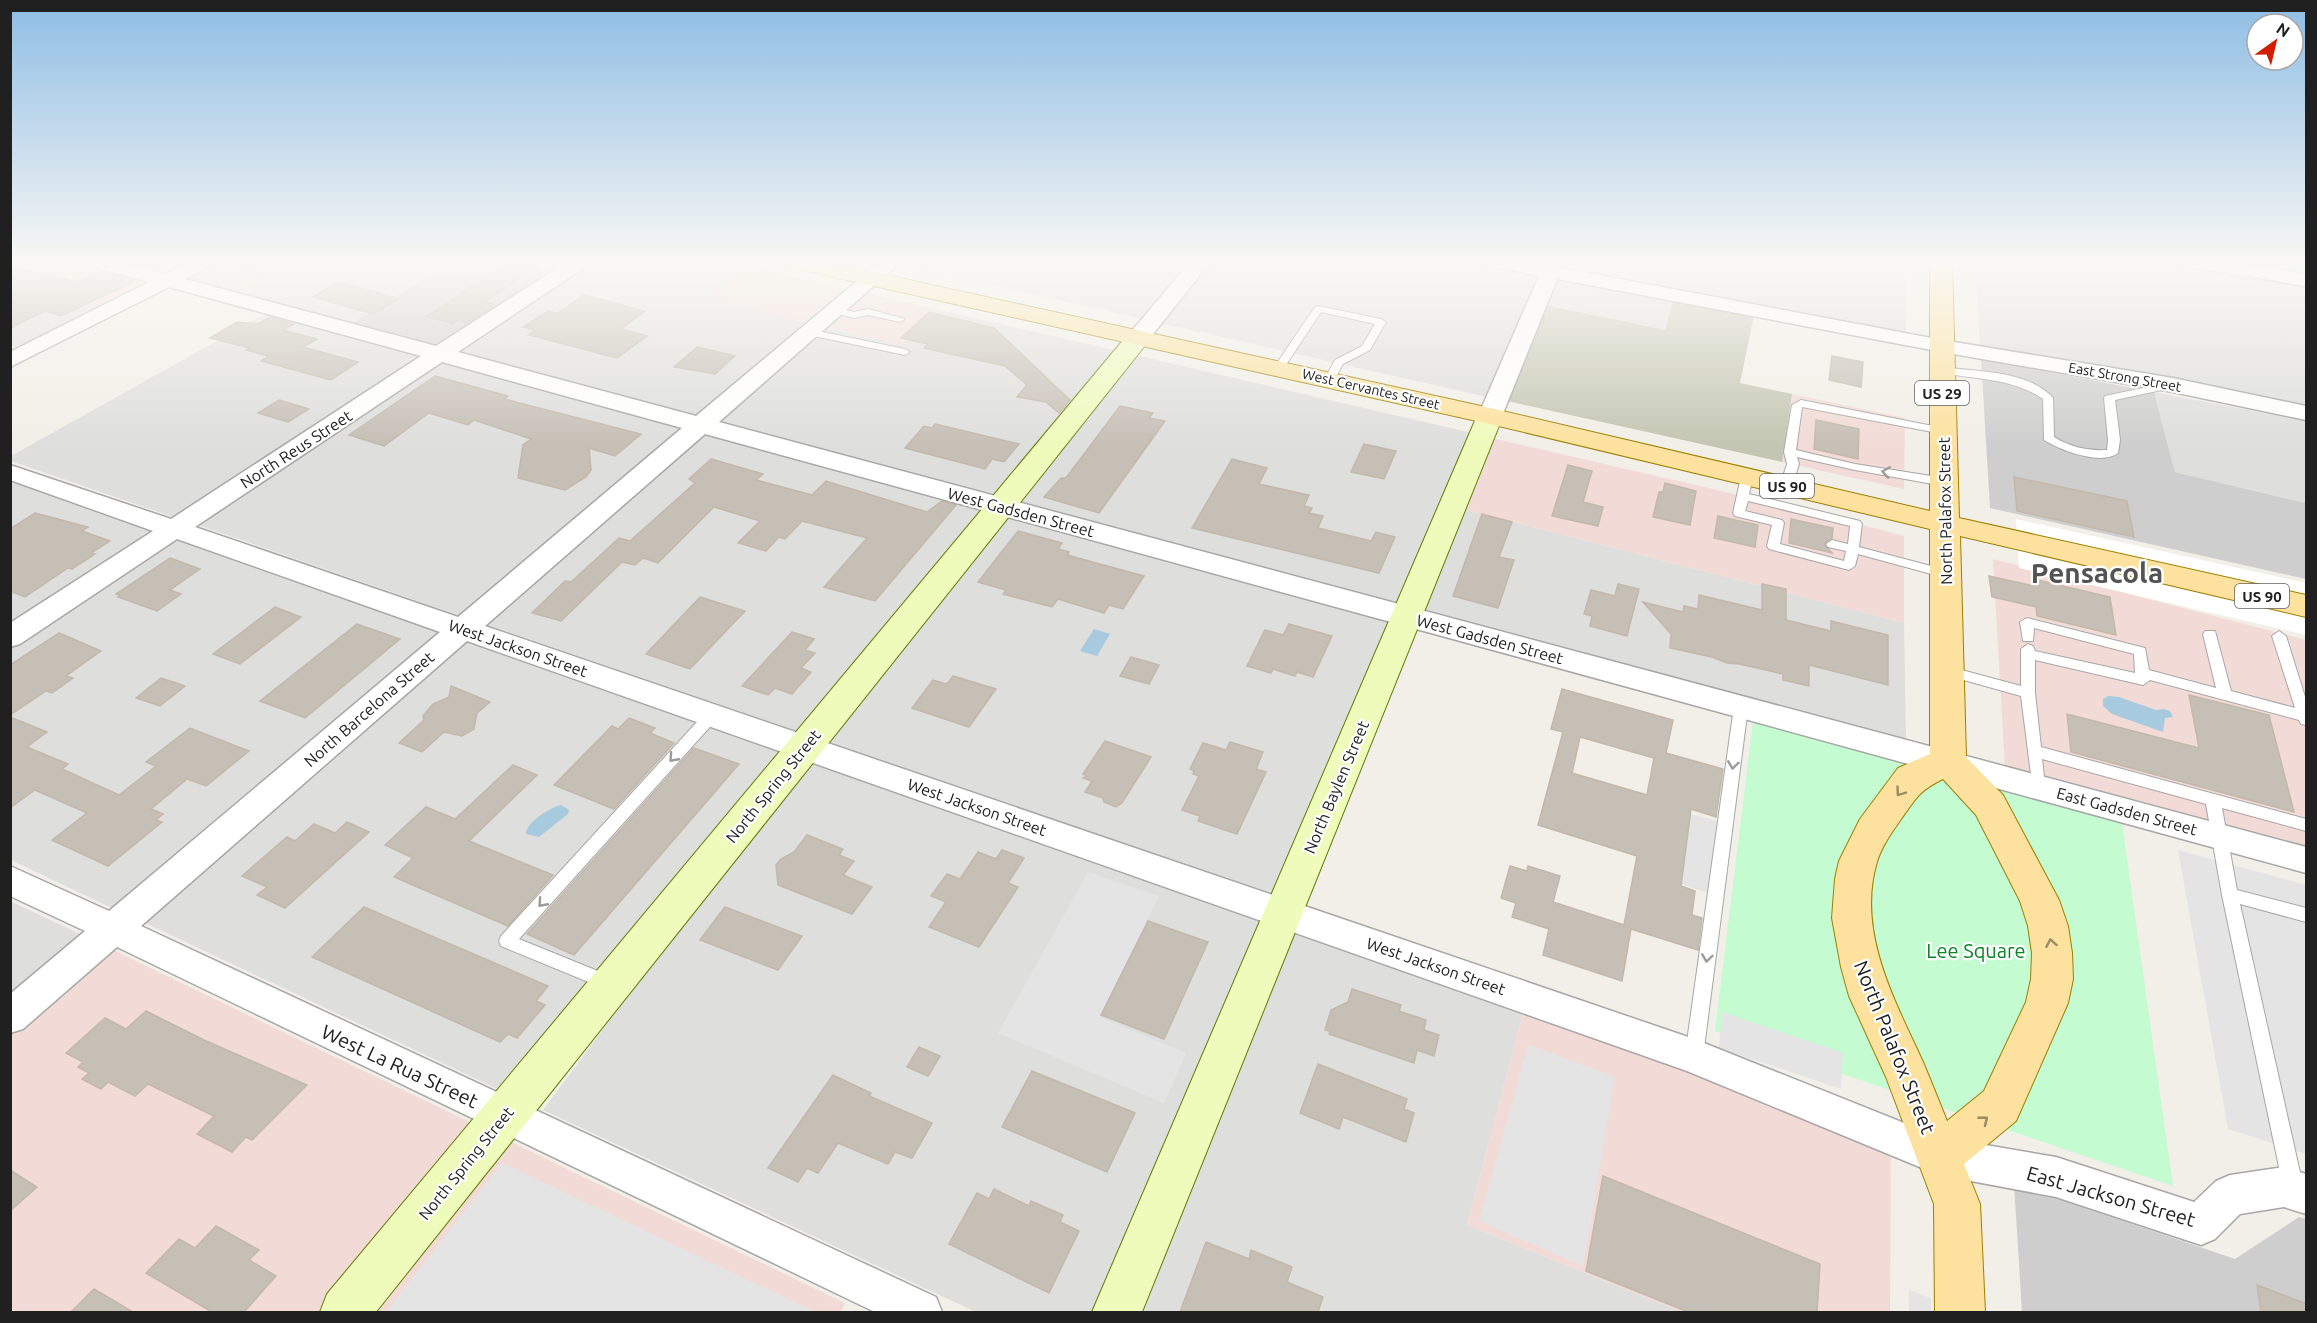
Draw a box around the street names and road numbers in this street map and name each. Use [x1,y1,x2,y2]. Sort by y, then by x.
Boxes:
street label: East Strong Street [2067,359,2183,395]
street label: West Cervantes Street [1301,365,1442,413]
road number: US 29 [1915,381,1969,405]
street label: North Reus Street [237,406,356,492]
street label: North Palafox Street [1935,436,1955,585]
road number: US 90 [1760,474,1814,498]
street label: West Gadsden Street [946,484,1097,540]
road number: US 90 [2235,584,2289,608]
street label: West Gadsden Street [1415,611,1566,667]
street label: West Jackson Street [446,616,590,680]
street label: North Barcelona Street [301,647,438,770]
street label: North Baylen Street [1300,717,1372,856]
street label: North Spring Street [722,725,825,846]
street label: West Jackson Street [905,775,1049,839]
street label: East Gadsden Street [2055,784,2200,839]
street label: West Jackson Street [1364,934,1508,998]
street label: North Palafox Street [1850,957,1940,1137]
street label: West La Rua Street [318,1020,482,1112]
street label: North Spring Street [415,1102,518,1223]
street label: East Jackson Street [2024,1161,2198,1231]

